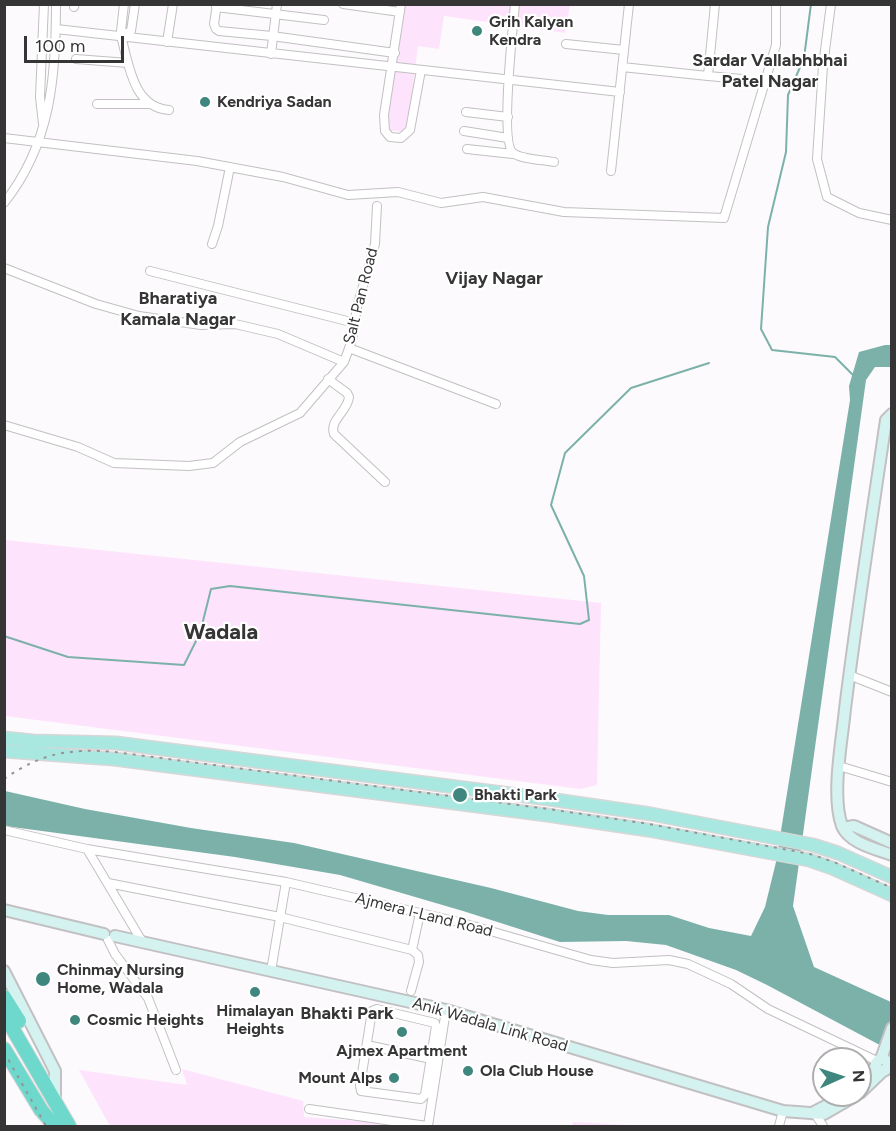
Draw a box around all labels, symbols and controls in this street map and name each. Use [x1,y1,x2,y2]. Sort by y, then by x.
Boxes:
place label: Grih Kalyan Kendra [489,12,573,50]
scale bar [27,24,128,62]
marker: Grih Kalyan Kendra [470,24,484,38]
text: 100 m [35,35,85,57]
district label: Sardar Vallabhbhai Patel Nagar [692,50,848,92]
place label: Kendriya Sadan [217,92,332,112]
marker: Kendriya Sadan [198,95,212,109]
street label: Salt Pan Road [340,246,382,346]
district label: Vijay Nagar [445,268,543,290]
district label: Bharatiya Kamala Nagar [120,288,236,330]
district label: Wadala [184,620,258,646]
place label: Bhakti Park [474,785,557,805]
marker: Bhakti Park [451,786,469,804]
street label: Ajmera l-Land Road [353,889,495,941]
place label: Chinmay Nursing Home, Wadala [57,960,184,998]
marker: Chinmay Nursing Home, Wadala [34,970,52,988]
marker: Himalayan Heights [248,985,262,999]
street label: Anik Wadala Link Road [410,994,570,1056]
place label: Himalayan Heights [216,1001,294,1039]
district label: Bhakti Park [300,1003,394,1025]
place label: Cosmic Heights [87,1010,204,1030]
marker: Cosmic Heights [68,1013,82,1027]
marker: Ajmex Apartment [395,1025,409,1039]
place label: Ajmex Apartment [336,1041,468,1061]
north arrow [812,1047,872,1107]
place label: Ola Club House [480,1061,594,1081]
marker: Ola Club House [461,1064,475,1078]
place label: Mount Alps [298,1068,382,1088]
text: N [849,1069,868,1083]
marker: Mount Alps [387,1071,401,1085]

